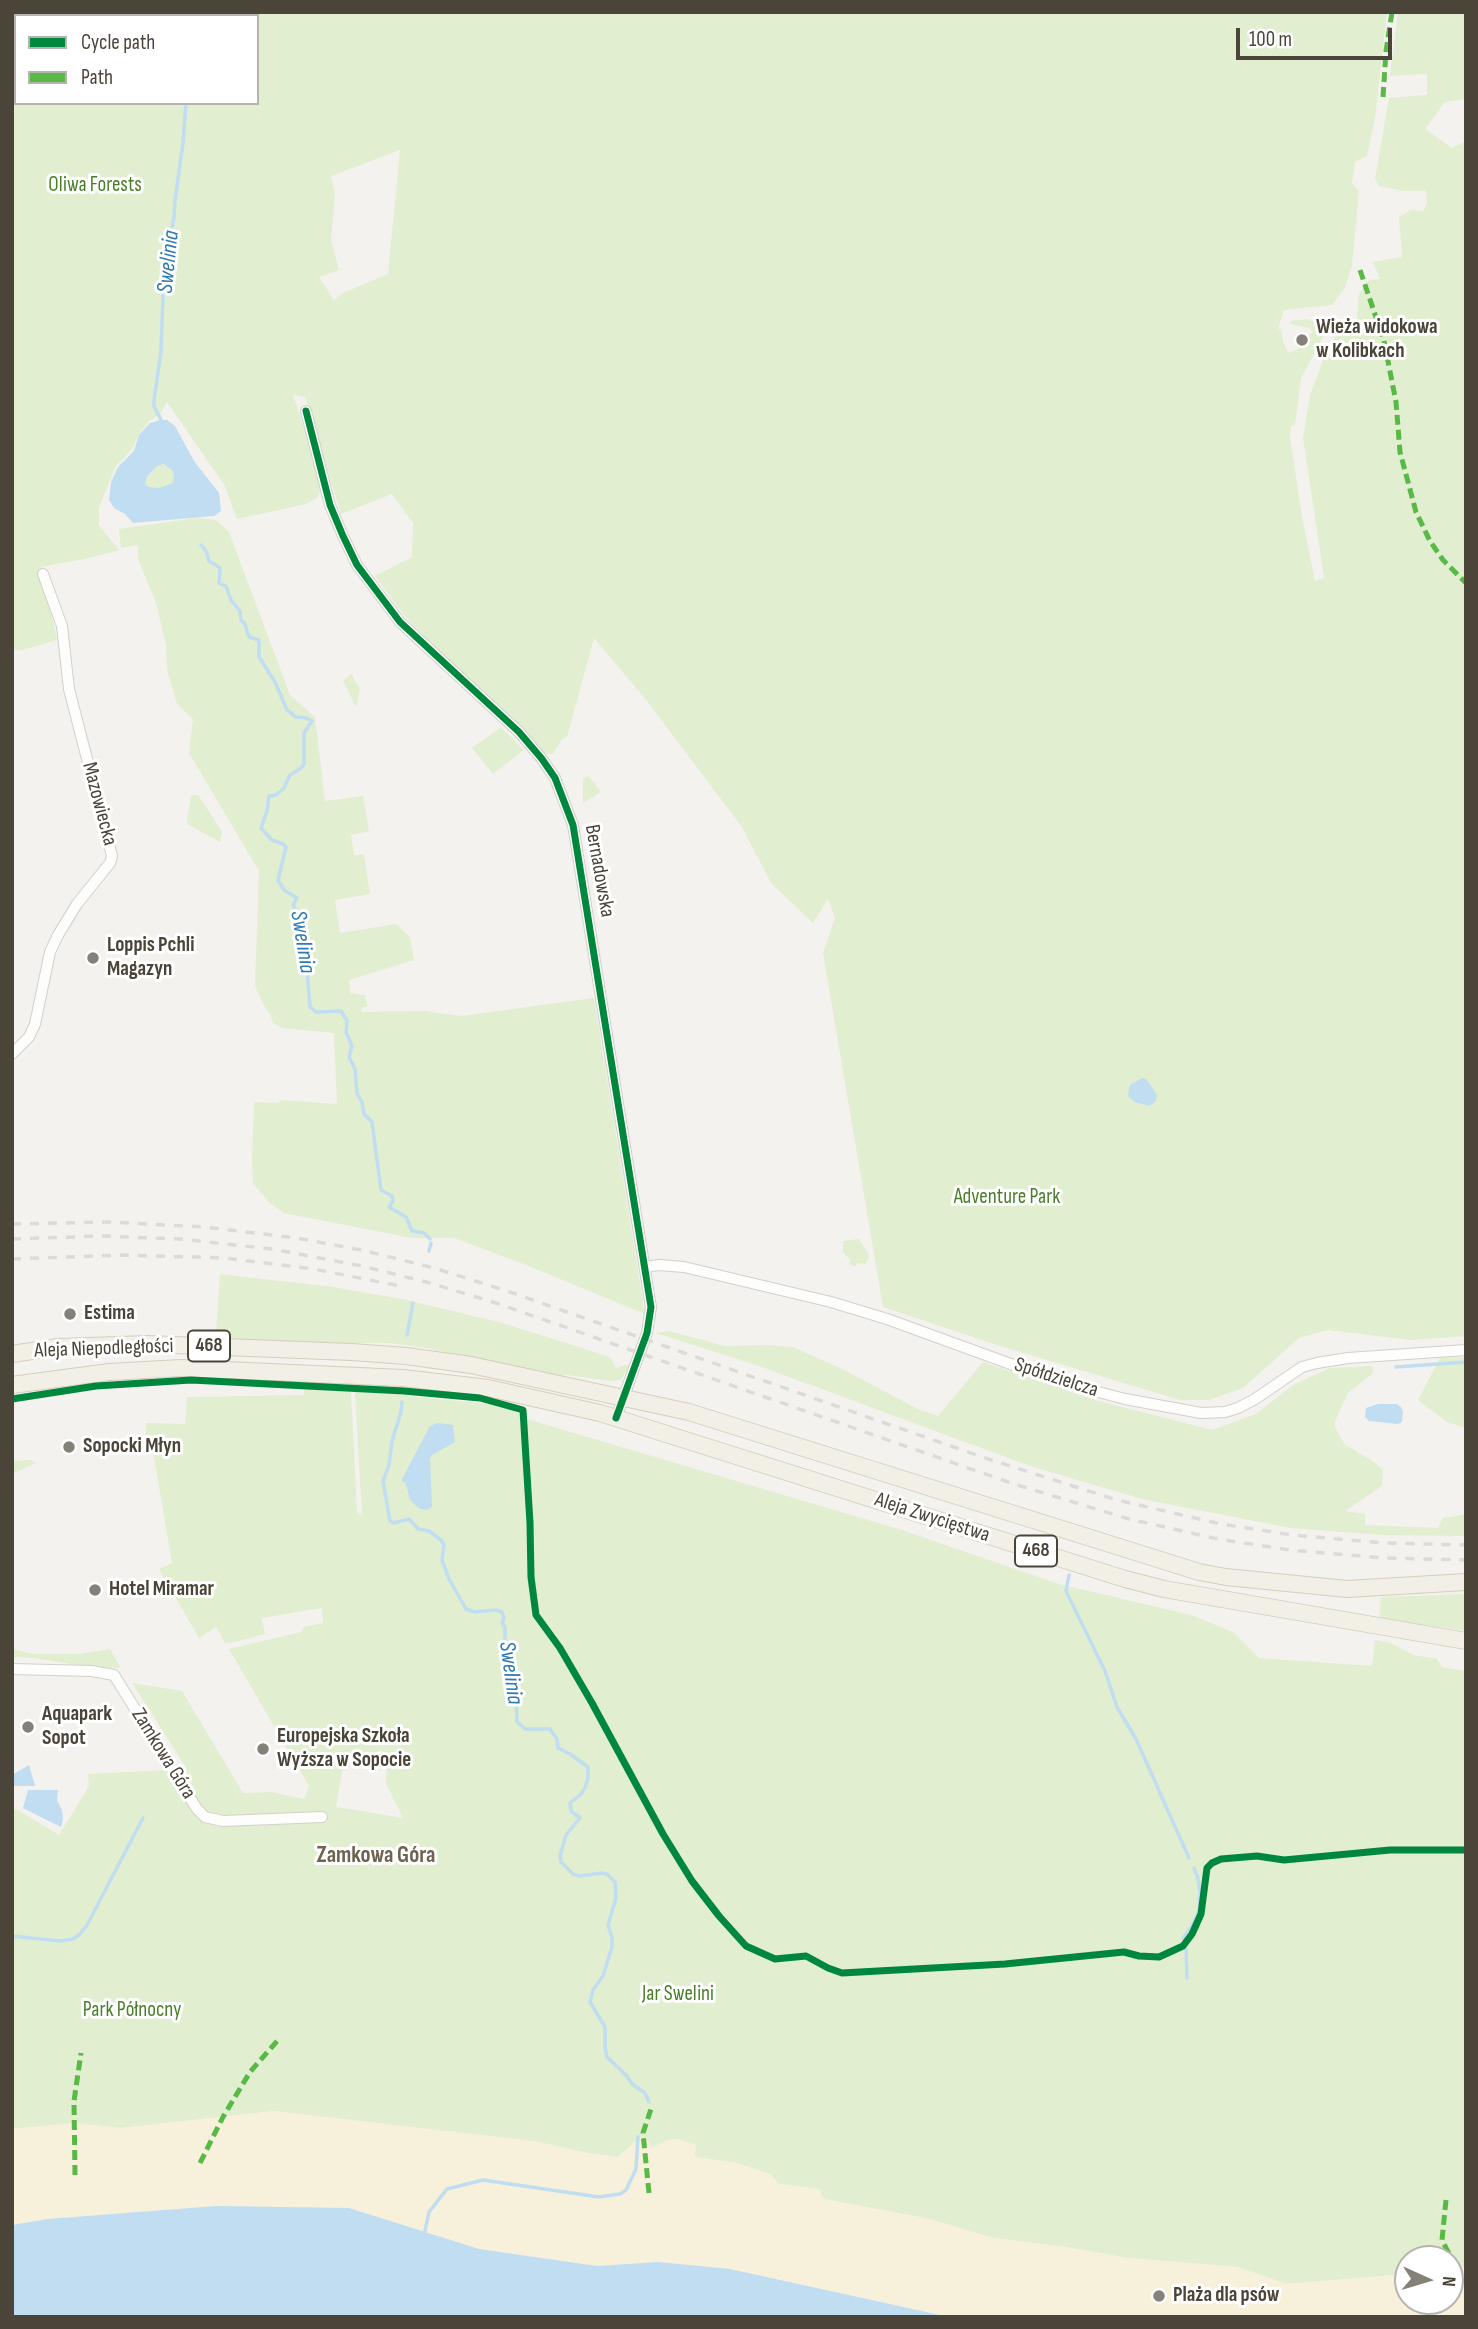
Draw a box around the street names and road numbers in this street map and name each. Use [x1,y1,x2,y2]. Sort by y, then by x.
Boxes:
street label: Mazowiecka [76,760,122,848]
street label: Bernadowska [578,823,620,919]
road number: 468 [188,1330,230,1362]
street label: Aleja Niepodległości [34,1334,174,1364]
street label: Spółdzielcza [1011,1353,1101,1403]
street label: Aleja Zwycięstwa [871,1488,993,1548]
road number: 468 [1015,1536,1057,1567]
street label: Zamkowa Góra [125,1704,201,1804]

